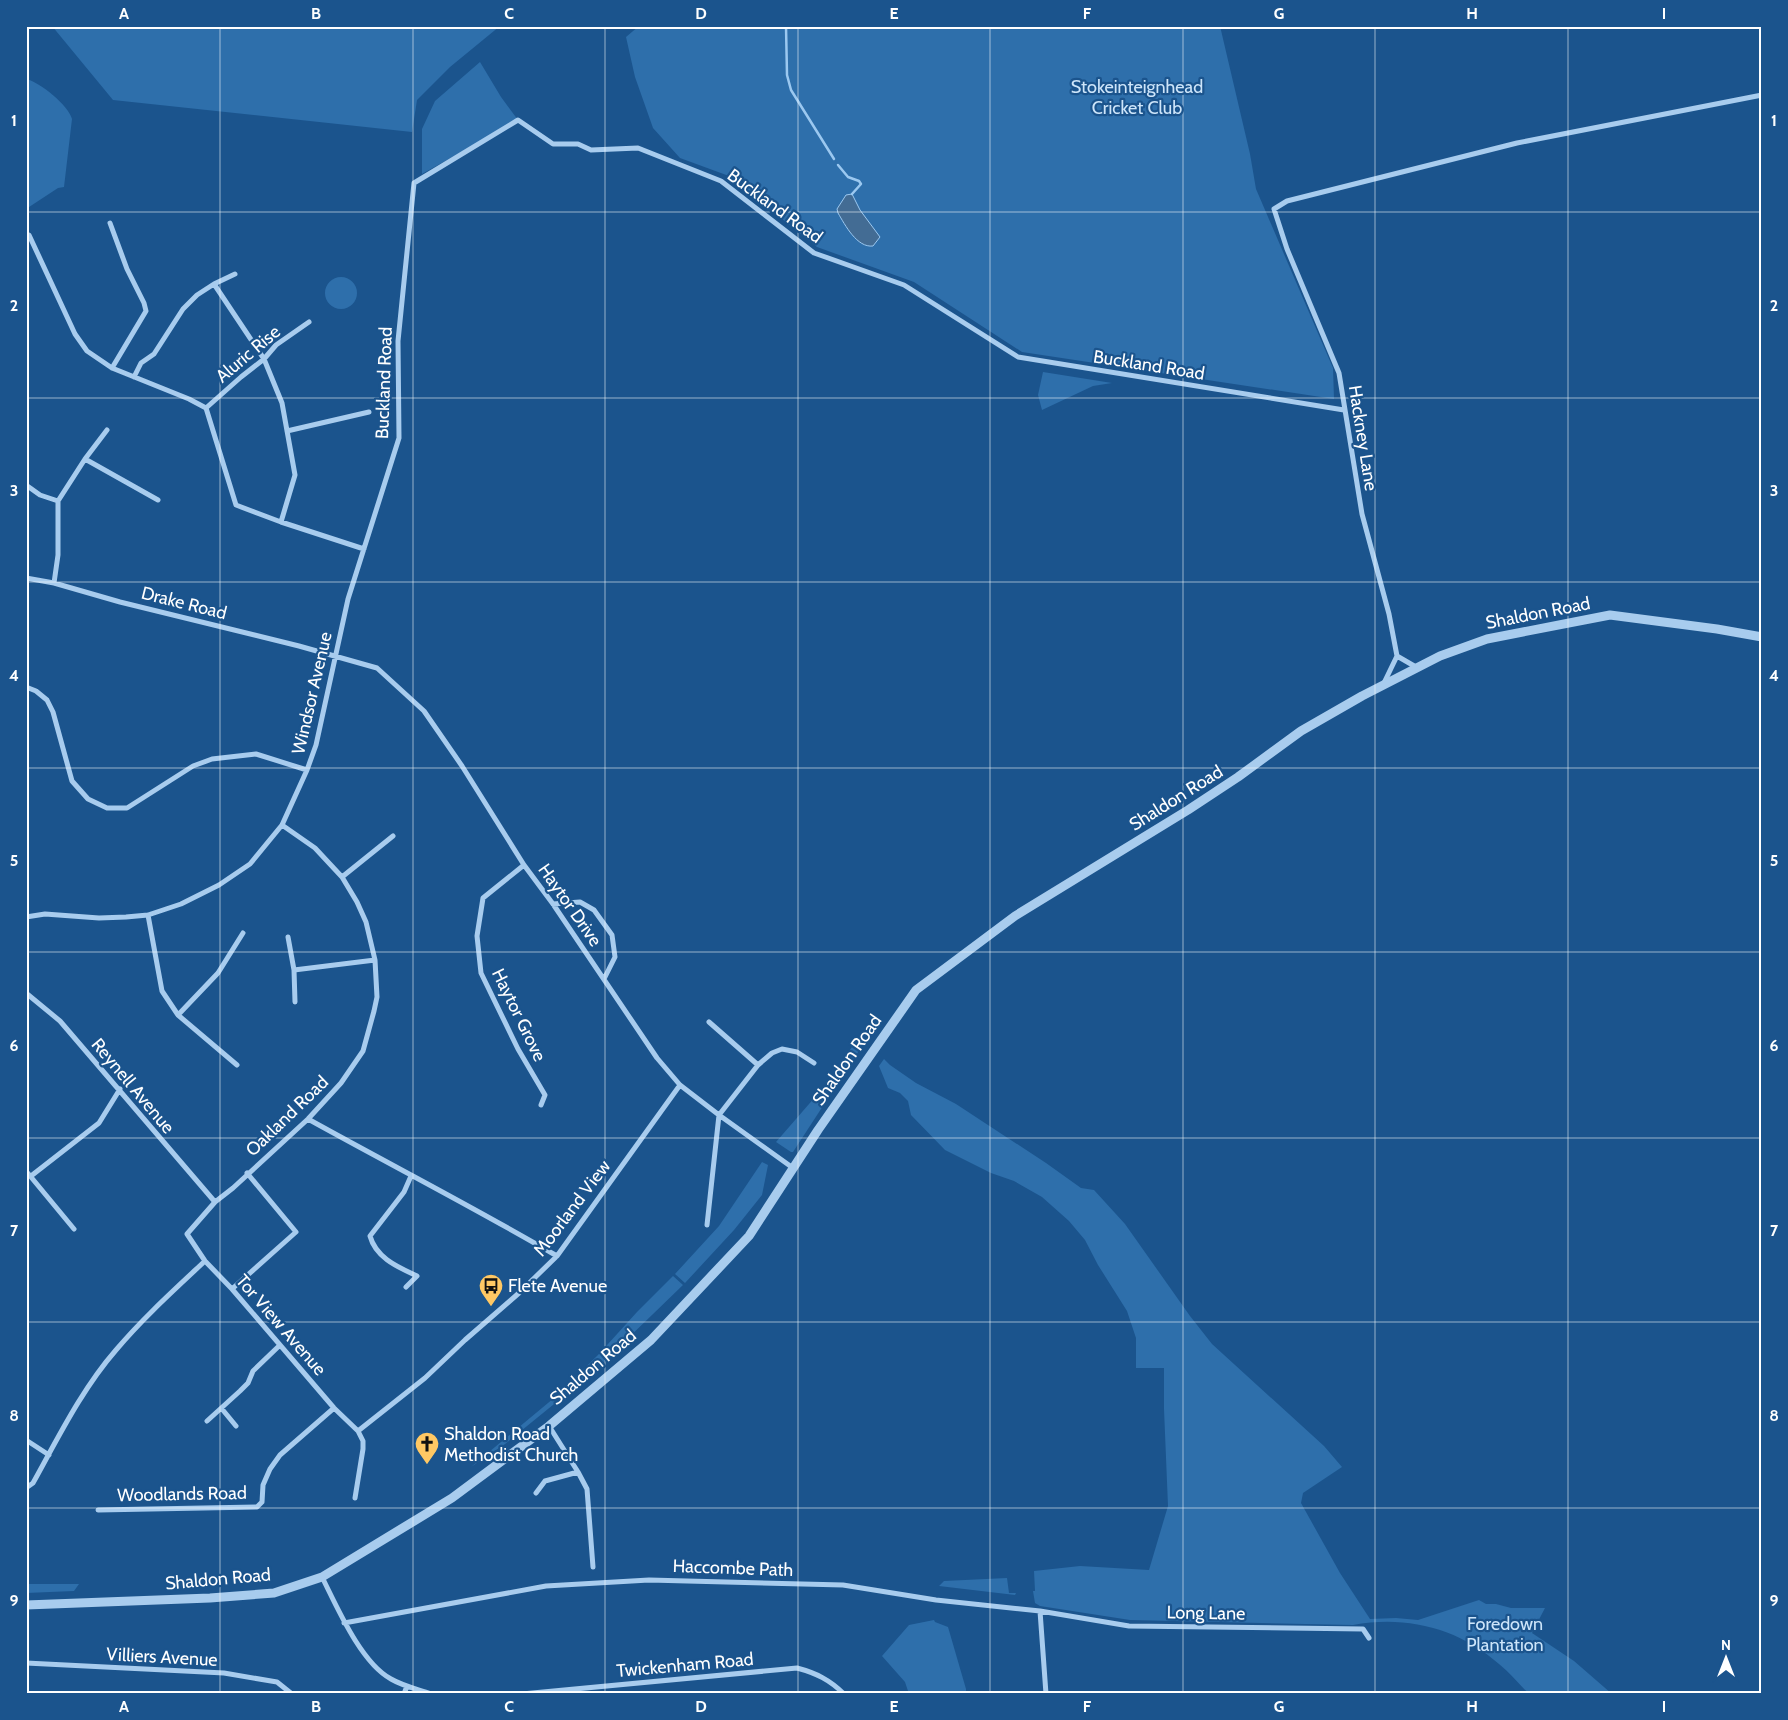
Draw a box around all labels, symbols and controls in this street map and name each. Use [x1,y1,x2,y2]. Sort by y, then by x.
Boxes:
text: A [119,4,129,23]
text: B [311,4,321,23]
text: C [504,4,514,23]
text: D [695,4,707,23]
text: E [889,4,899,23]
text: F [1083,4,1092,23]
text: G [1274,4,1284,23]
text: H [1466,4,1478,23]
text: I [1662,4,1666,23]
park label: Stokeinteignhead Cricket Club [1071,76,1203,119]
text: 1 [11,111,17,130]
text: 1 [1771,111,1777,130]
street label: Buckland Road [723,164,827,248]
text: 2 [10,296,18,315]
text: 2 [1770,296,1778,315]
street label: Aluric Rise [211,321,285,387]
street label: Buckland Road [371,326,397,440]
street label: Buckland Road [1092,345,1206,385]
street label: Hackney Lane [1344,384,1382,492]
text: 3 [10,481,18,500]
text: 3 [1770,481,1778,500]
street label: Drake Road [139,582,229,624]
street label: Shaldon Road [1484,592,1592,634]
street label: Windsor Avenue [287,630,337,756]
text: 4 [9,666,19,685]
text: 4 [1769,666,1779,685]
street label: Shaldon Road [1125,761,1227,835]
text: 5 [10,851,18,870]
text: 5 [1770,851,1778,870]
street label: Haytor Drive [533,859,607,951]
street label: Haytor Grove [487,965,551,1065]
street label: Shaldon Road [808,1010,886,1110]
street label: Reynell Avenue [87,1034,179,1138]
text: 6 [10,1036,19,1055]
text: 6 [1770,1036,1779,1055]
street label: Oakland Road [241,1071,333,1161]
street label: Moorland View [529,1156,615,1260]
text: 7 [10,1221,19,1240]
text: 7 [1770,1221,1779,1240]
street label: Tor View Avenue [231,1270,331,1380]
bus stop icon: Flete Avenue [478,1273,504,1307]
place label: Flete Avenue [508,1275,607,1297]
street label: Shaldon Road [545,1325,641,1409]
text: 8 [9,1406,19,1425]
text: 8 [1769,1406,1779,1425]
place label: Shaldon Road Methodist Church [444,1423,578,1466]
church icon: Shaldon Road Methodist Church [414,1431,440,1465]
street label: Woodlands Road [117,1482,247,1506]
street label: Haccombe Path [672,1555,794,1581]
street label: Shaldon Road [164,1563,272,1595]
text: 9 [10,1591,19,1610]
text: 9 [1770,1591,1779,1610]
street label: Long Lane [1166,1601,1246,1625]
park label: Foredown Plantation [1466,1613,1544,1656]
north arrow [1700,1632,1750,1682]
text: N [1721,1636,1731,1654]
street label: Villiers Avenue [106,1643,218,1671]
street label: Twickenham Road [616,1648,754,1682]
text: A [119,1697,129,1716]
text: B [311,1697,321,1716]
text: C [504,1697,514,1716]
text: D [695,1697,707,1716]
text: E [889,1697,899,1716]
text: F [1083,1697,1092,1716]
text: G [1274,1697,1284,1716]
text: H [1466,1697,1478,1716]
text: I [1662,1697,1666,1716]

